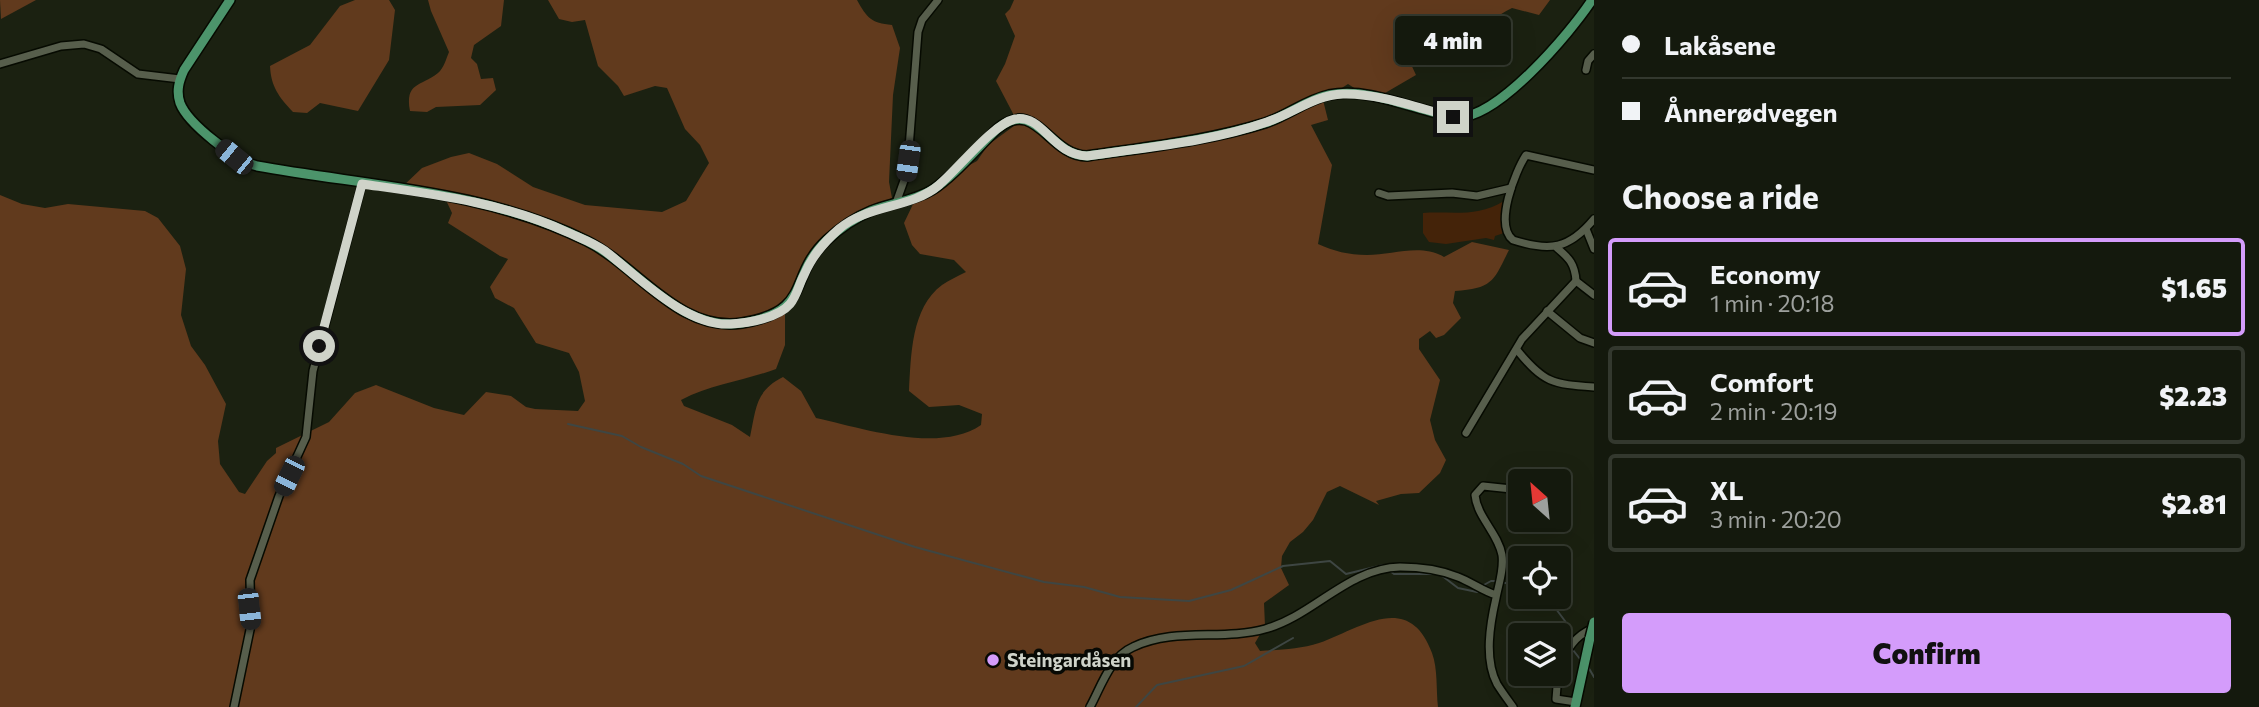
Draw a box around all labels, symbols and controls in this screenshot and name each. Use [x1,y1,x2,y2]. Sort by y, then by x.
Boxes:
callout: 4 min [1395,16,1511,64]
text: 4 min [1424,26,1482,54]
text: Lakåsene [1664,29,1776,60]
text: Ånnerødvegen [1664,96,1838,127]
route end [1437,101,1469,133]
car [212,136,257,178]
car [895,139,922,183]
text: Choose a ride [1622,176,1819,216]
icon: car [1626,256,1689,319]
text: Economy [1710,258,1821,289]
text: $1.65 [2161,272,2227,303]
text: 1 min · 20:18 [1710,289,1835,317]
route start [303,330,335,362]
icon: car [1626,364,1689,427]
text: Comfort [1710,366,1813,397]
text: $2.23 [2159,380,2227,411]
text: 2 min · 20:19 [1710,397,1837,425]
car [271,453,308,499]
north arrow [1508,469,1572,532]
map controls [1508,469,1571,686]
icon: car [1626,472,1689,535]
text: XL [1710,474,1744,505]
text: $2.81 [2162,488,2227,519]
text: 3 min · 20:20 [1710,505,1842,533]
button: locate [1508,546,1571,609]
car [237,587,262,631]
button: Confirm [1622,613,2231,693]
button: layers [1508,623,1571,686]
place label: Steingardåsen [1007,648,1131,671]
marker: Steingardåsen [985,652,1001,668]

